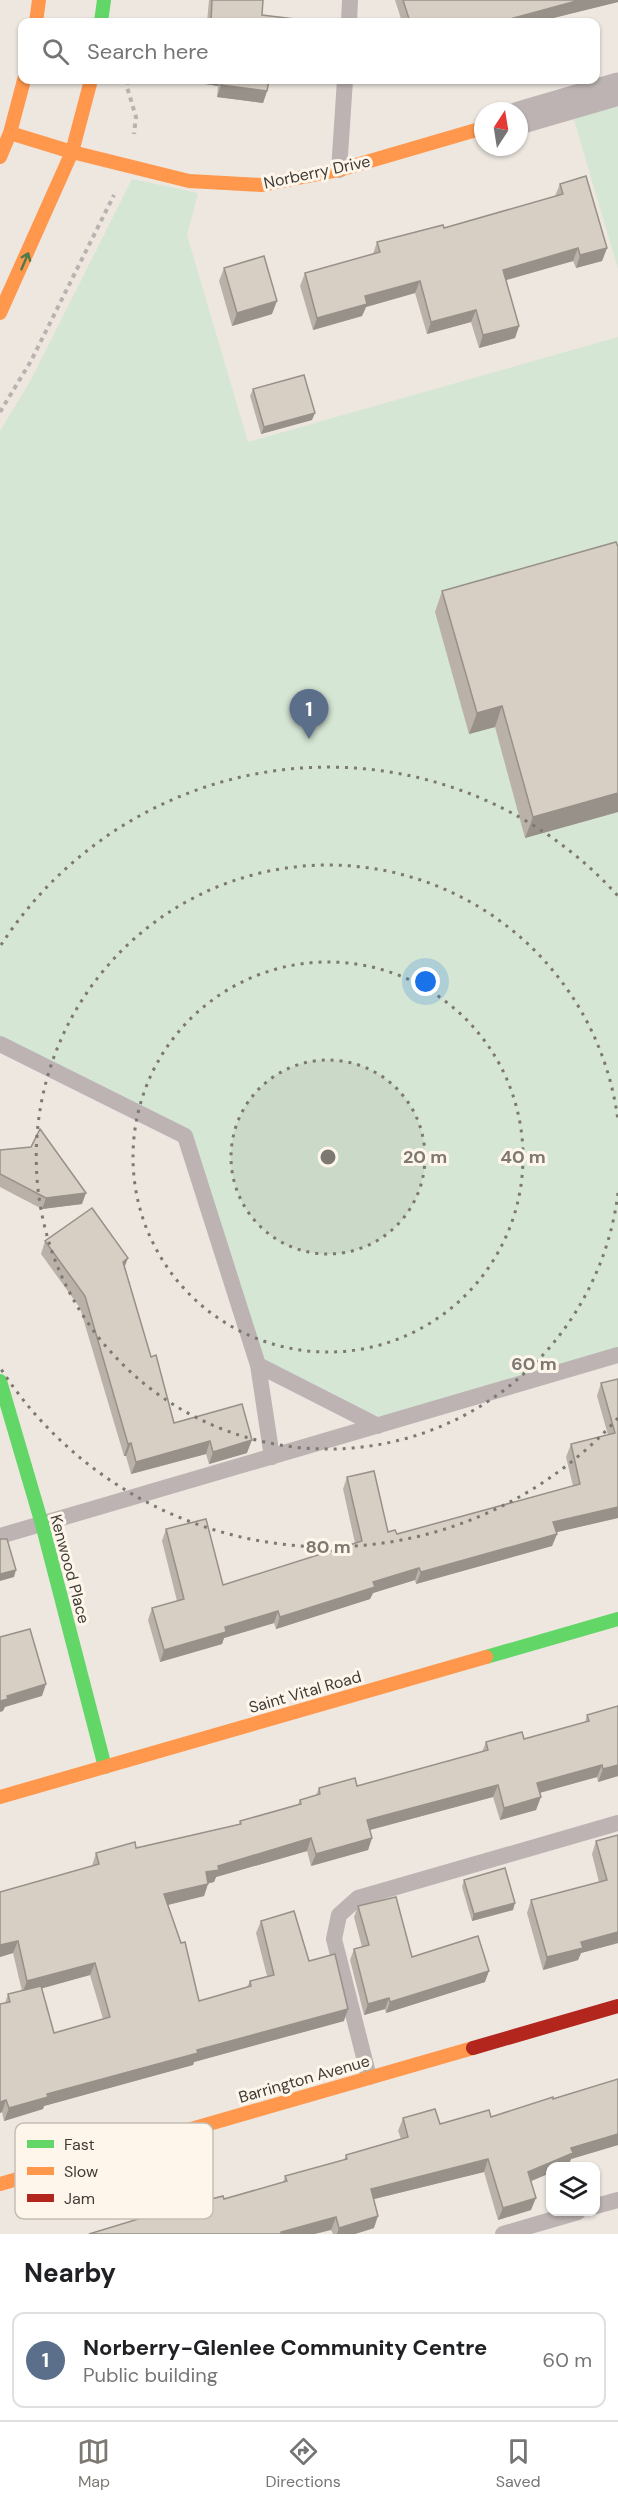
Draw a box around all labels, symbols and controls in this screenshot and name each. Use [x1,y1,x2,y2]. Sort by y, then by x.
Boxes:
search box [18,18,600,84]
icon: search [39,35,72,68]
text: Search here [87,37,208,66]
north arrow [474,102,528,156]
street label: Norberry Drive [262,150,372,194]
one-way arrow [20,252,31,270]
pin: 1 [290,690,328,739]
your location [411,967,440,996]
text: 20 m [403,1145,447,1169]
text: 40 m [500,1145,546,1169]
centre of rings [318,1147,338,1167]
text: 60 m [511,1352,557,1376]
street label: Kenwood Place [45,1512,95,1626]
text: 80 m [305,1535,351,1559]
street label: Saint Vital Road [246,1666,364,1718]
street label: Barrington Avenue [236,2050,372,2108]
legend [15,2123,213,2219]
text: Fast [64,2134,95,2155]
text: Slow [64,2161,98,2182]
map controls [546,2162,600,2216]
button: layers [546,2162,600,2216]
text: Jam [64,2188,95,2209]
text: Nearby [24,2256,116,2290]
text: Norberry-Glenlee Community Centre [83,2333,487,2362]
text: 1 [42,2347,49,2373]
text: 60 m [543,2347,592,2373]
text: Public building [83,2362,218,2388]
tab: Map [77,2435,110,2492]
tab: Directions [265,2435,341,2492]
tab: Saved [496,2435,541,2492]

